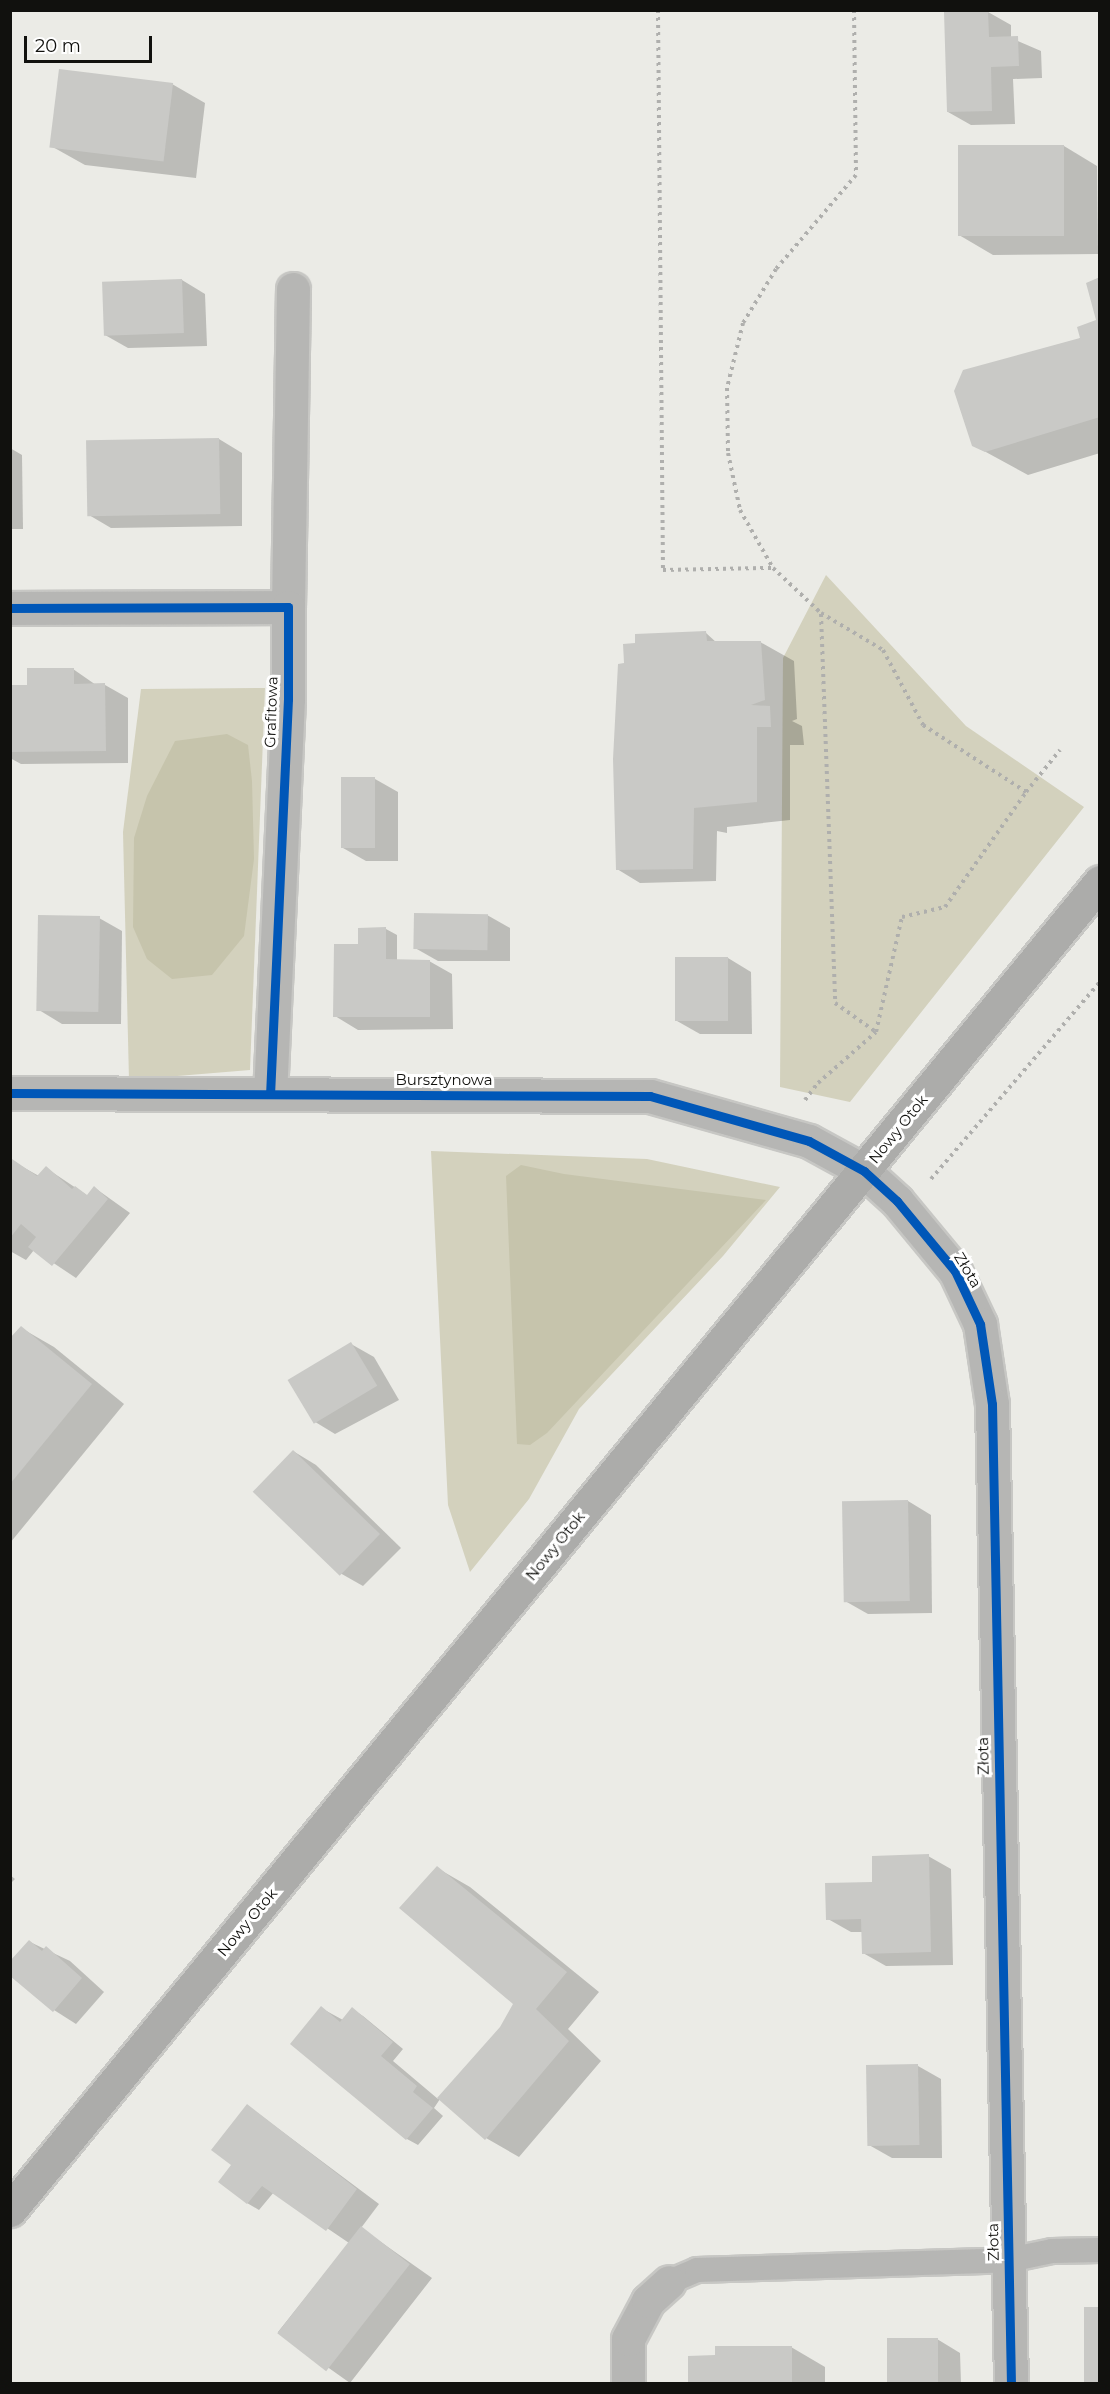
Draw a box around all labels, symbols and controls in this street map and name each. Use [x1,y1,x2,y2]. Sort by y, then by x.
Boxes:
scale bar [27,24,154,62]
text: 20 m [35,35,81,57]
street label: Grafitowa [261,676,281,748]
street label: Bursztynowa [395,1071,493,1089]
street label: Nowy Otok [865,1091,931,1167]
street label: Złota [951,1249,985,1291]
street label: Nowy Otok [522,1508,588,1584]
street label: Złota [974,1737,992,1775]
street label: Nowy Otok [213,1884,281,1960]
street label: Złota [984,2223,1002,2261]

